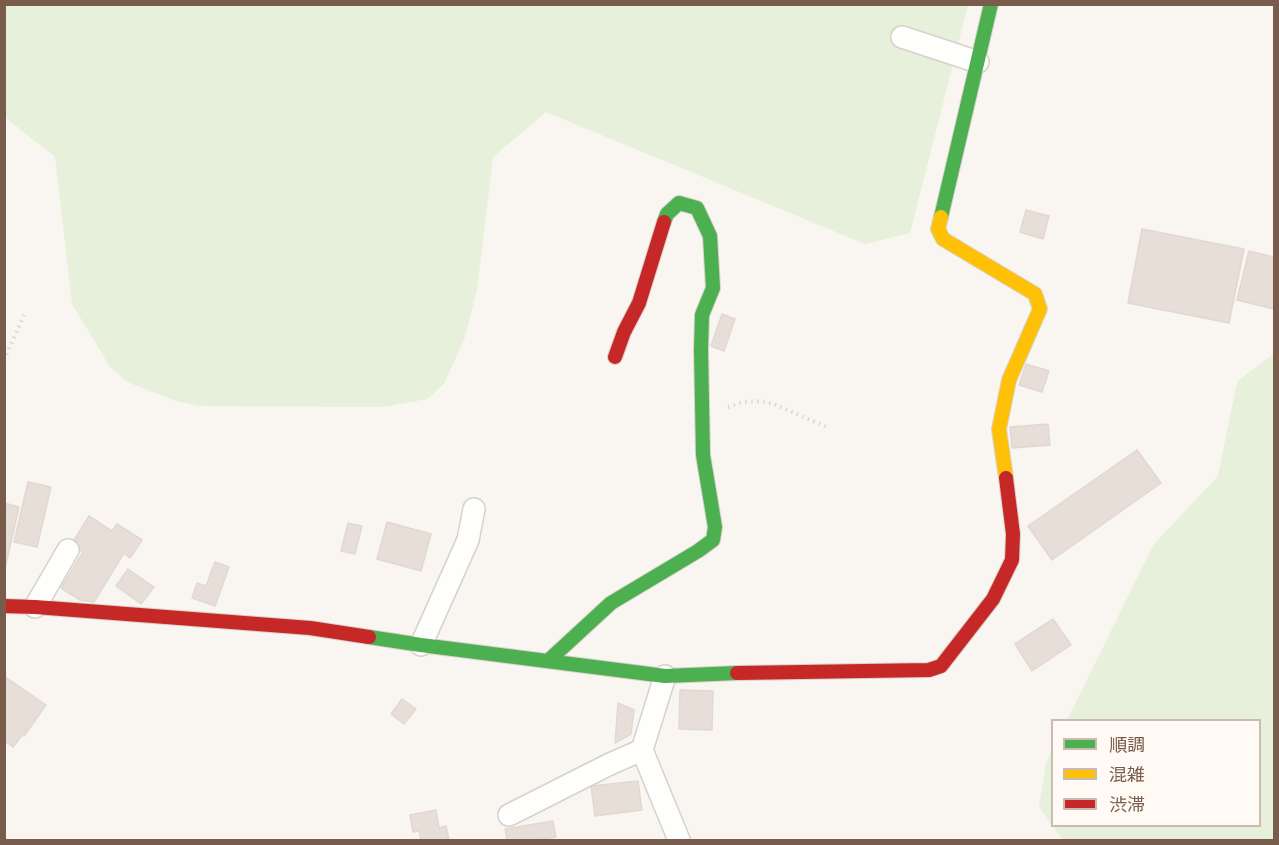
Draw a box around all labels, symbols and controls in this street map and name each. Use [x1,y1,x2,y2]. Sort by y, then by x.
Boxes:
legend [1051,719,1261,827]
text: 順調 [1109,732,1145,758]
text: 混雑 [1109,762,1145,788]
text: 渋滞 [1109,792,1145,818]

